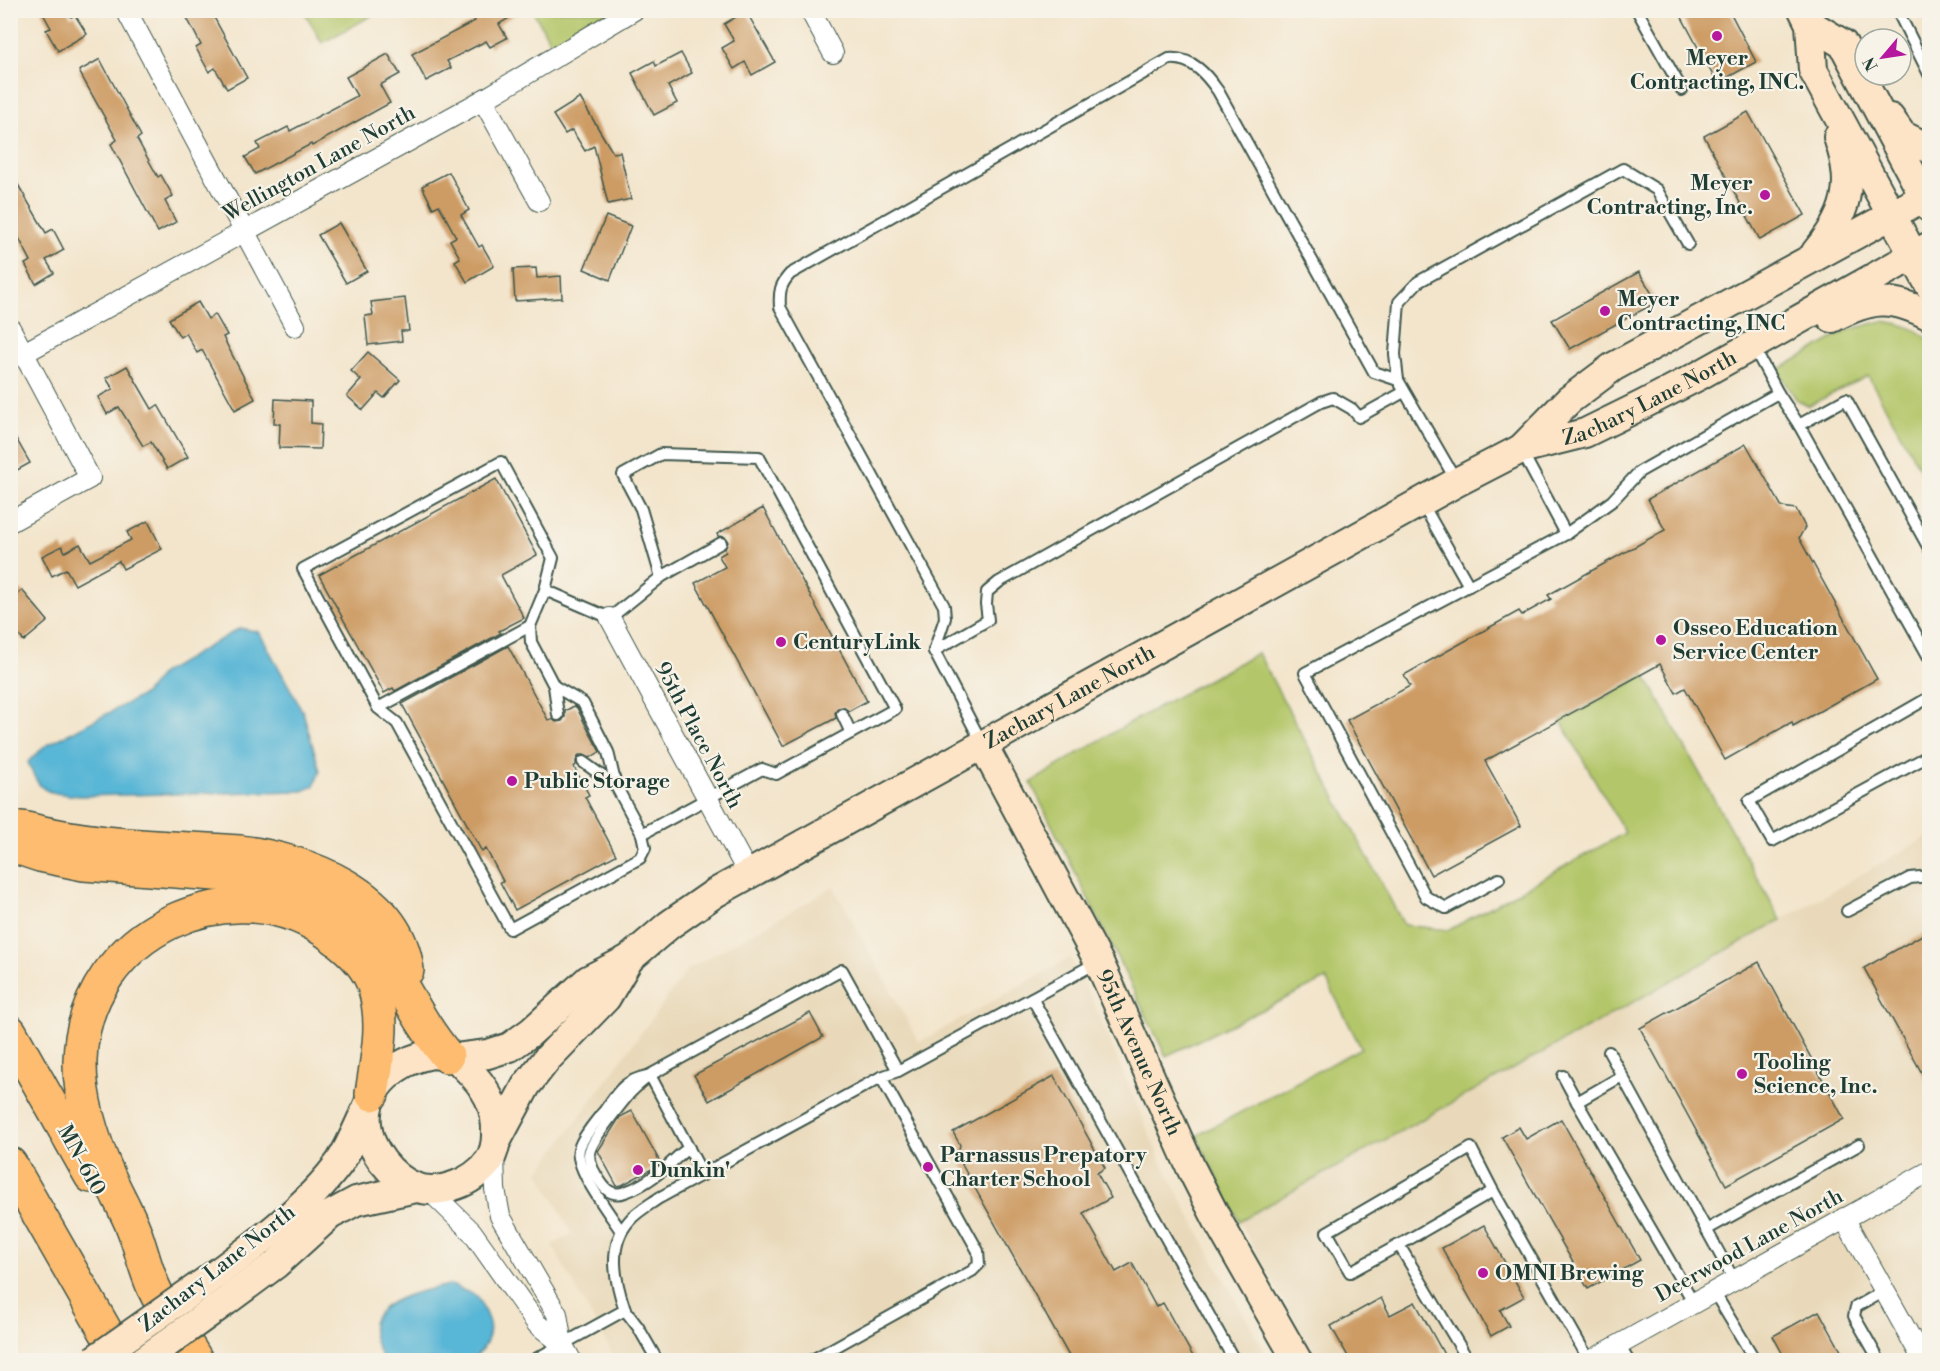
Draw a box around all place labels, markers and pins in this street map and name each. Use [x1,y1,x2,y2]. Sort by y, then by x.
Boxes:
marker: Meyer Contracting, INC. [1710,29,1724,43]
place label: Meyer Contracting, INC. [1630,46,1804,96]
place label: Meyer Contracting, Inc. [1586,171,1753,221]
marker: Meyer Contracting, Inc. [1758,188,1772,202]
place label: Meyer Contracting, INC [1617,287,1785,337]
marker: Meyer Contracting, INC [1598,304,1612,318]
place label: Osseo Education Service Center [1673,616,1838,666]
place label: CenturyLink [793,630,922,656]
marker: Osseo Education Service Center [1654,633,1668,647]
marker: CenturyLink [774,635,788,649]
place label: Public Storage [524,769,670,795]
marker: Public Storage [505,774,519,788]
place label: Tooling Science, Inc. [1754,1050,1877,1100]
marker: Tooling Science, Inc. [1735,1067,1749,1081]
place label: Parnassus Prepatory Charter School [940,1143,1147,1193]
place label: Dunkin' [650,1158,730,1184]
marker: Parnassus Prepatory Charter School [921,1160,935,1174]
marker: Dunkin' [631,1163,645,1177]
place label: OMNI Brewing [1495,1261,1644,1287]
marker: OMNI Brewing [1476,1266,1490,1280]

